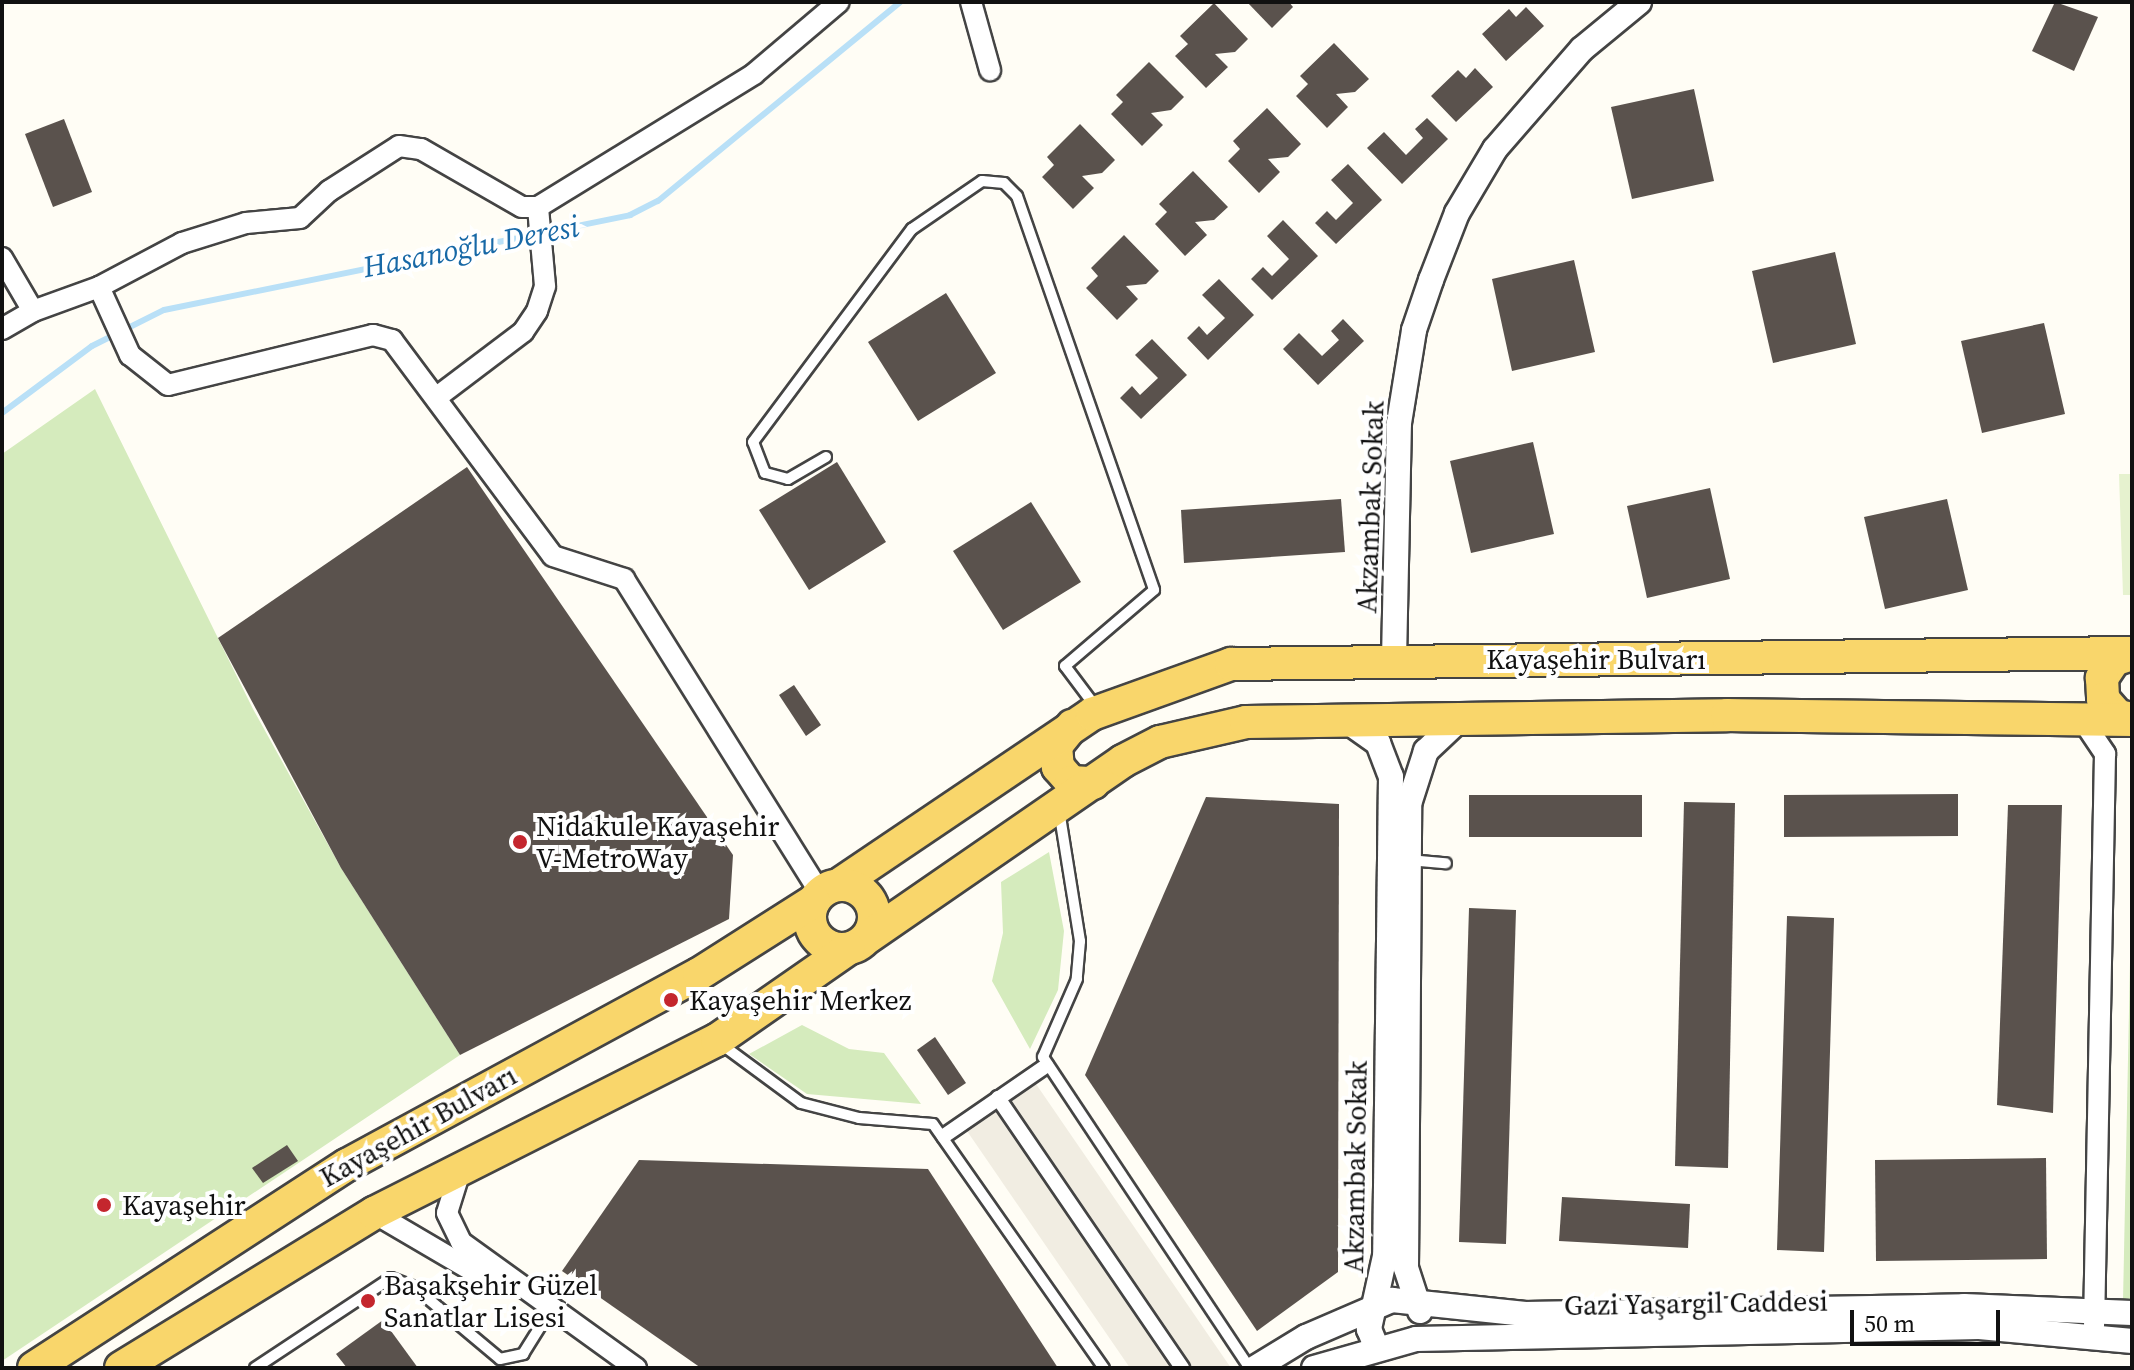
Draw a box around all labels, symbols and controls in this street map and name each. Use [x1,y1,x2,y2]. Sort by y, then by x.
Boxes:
water label: Hasanoğlu Deresi [360,208,582,286]
street label: Akzambak Sokak [1350,400,1390,614]
street label: Kayaşehir Bulvarı [1486,642,1706,676]
place label: Nidakule Kayaşehir V-MetroWay [536,809,779,875]
marker: Nidakule Kayaşehir V-MetroWay [511,833,529,851]
place label: Kayaşehir Merkez [689,983,912,1017]
marker: Kayaşehir Merkez [660,989,682,1011]
street label: Kayaşehir Bulvarı [314,1058,522,1194]
street label: Akzambak Sokak [1336,1060,1374,1274]
place label: Kayaşehir [122,1188,246,1222]
marker: Kayaşehir [93,1194,115,1216]
place label: Başakşehir Güzel Sanatlar Lisesi [384,1268,598,1334]
street label: Gazi Yaşargil Caddesi [1563,1284,1829,1322]
marker: Başakşehir Güzel Sanatlar Lisesi [359,1292,377,1310]
scale bar [1854,1294,2004,1344]
text: 50 m [1864,1307,1915,1340]

